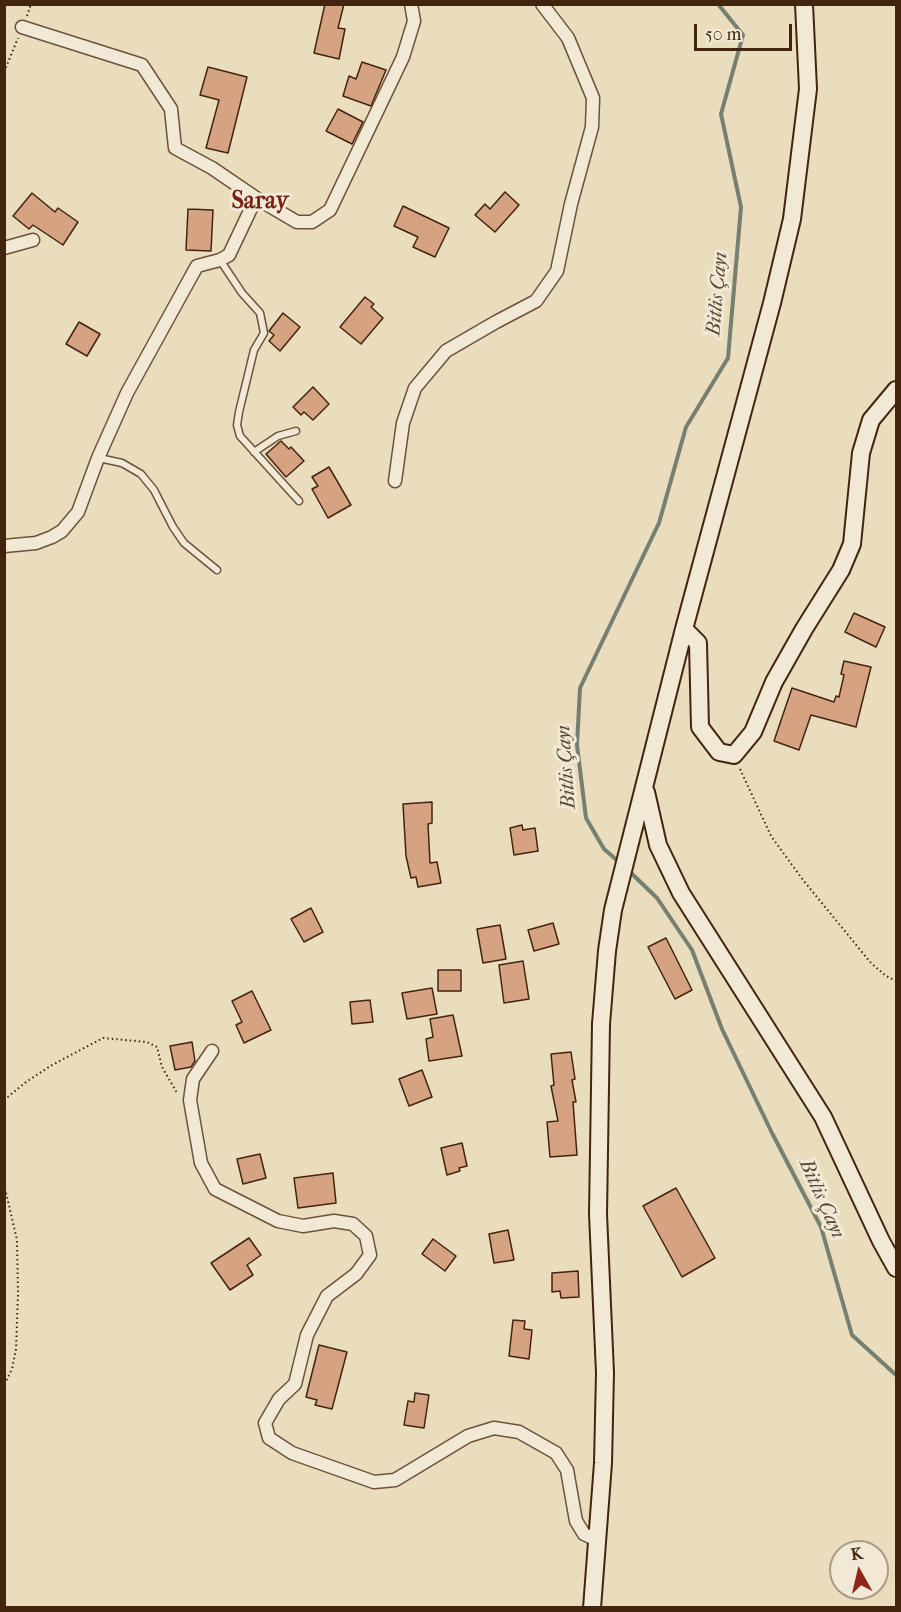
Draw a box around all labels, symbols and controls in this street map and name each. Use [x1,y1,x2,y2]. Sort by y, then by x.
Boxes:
scale bar [697,12,794,50]
text: 50 m [705,24,741,45]
district label: Saray [231,188,289,216]
water label: Bitlis Çayı [702,251,734,337]
water label: Bitlis Çayı [552,724,582,810]
water label: Bitlis Çayı [793,1156,849,1242]
north arrow [829,1540,889,1600]
text: K [850,1543,864,1564]

